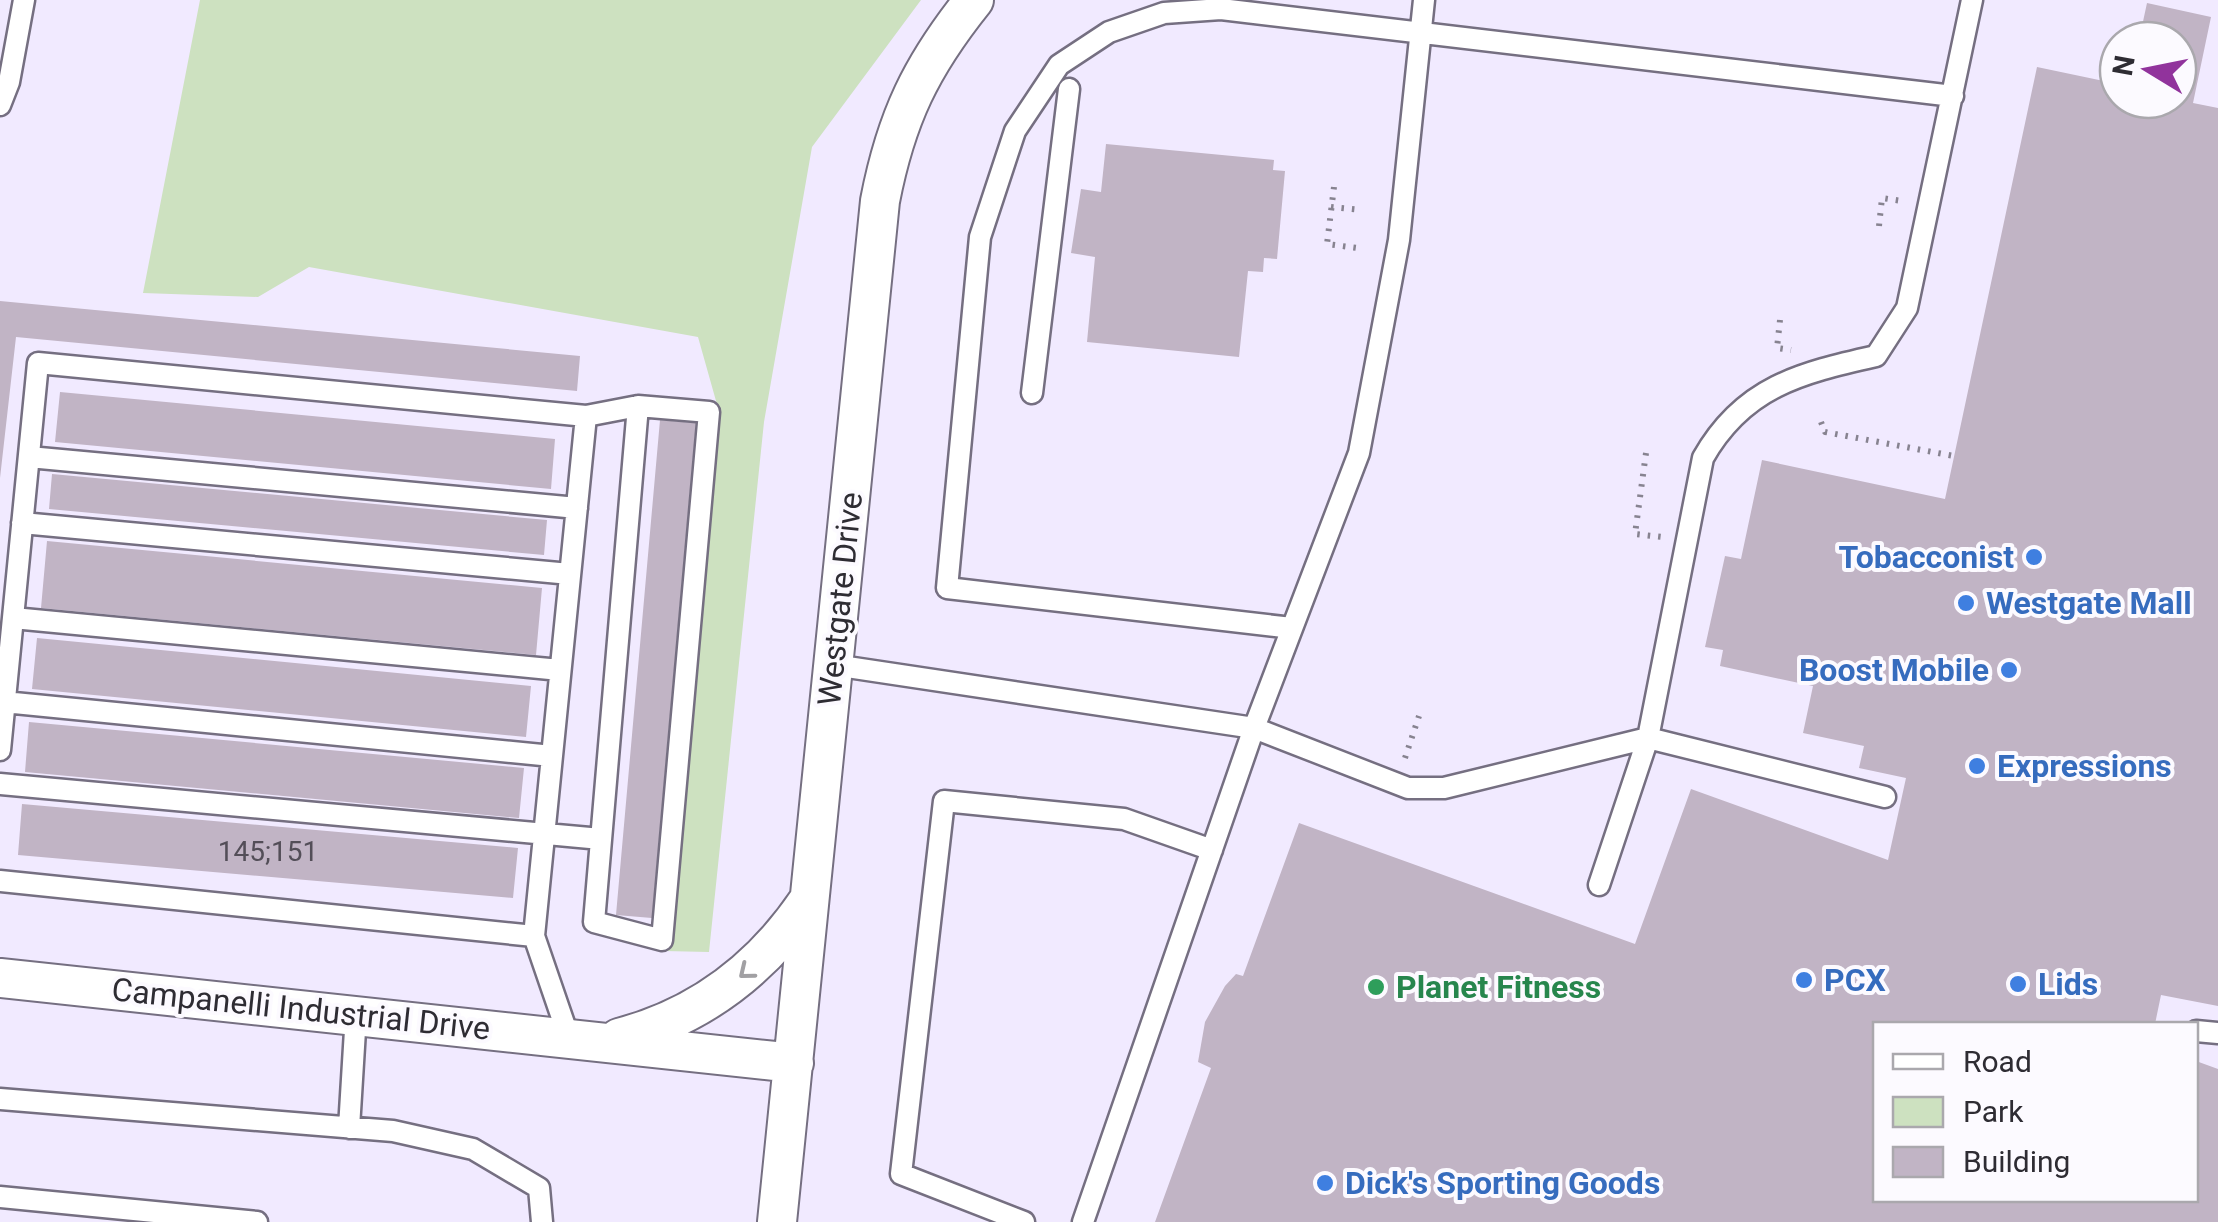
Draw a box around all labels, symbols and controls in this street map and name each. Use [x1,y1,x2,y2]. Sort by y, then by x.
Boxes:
north arrow [2098,20,2198,120]
text: N [2106,53,2142,78]
street label: Westgate Drive [810,490,870,708]
place label: Tobacconist [1839,538,2014,576]
marker: Tobacconist [2023,546,2045,568]
place label: Westgate Mall [1986,584,2192,622]
marker: Westgate Mall [1955,592,1977,614]
place label: Boost Mobile [1799,651,1989,689]
marker: Boost Mobile [1998,659,2020,681]
place label: Expressions [1997,747,2172,785]
marker: Expressions [1966,755,1988,777]
house number: 145;151 [218,835,318,868]
one-way arrow [740,960,758,978]
place label: PCX [1824,961,1886,999]
place label: Lids [2038,965,2098,1003]
place label: Planet Fitness [1396,968,1601,1006]
marker: PCX [1793,969,1815,991]
street label: Campanelli Industrial Drive [110,970,492,1048]
marker: Lids [2007,973,2029,995]
marker: Planet Fitness [1365,976,1387,998]
legend [1873,1022,2198,1202]
text: Road [1963,1044,2032,1079]
text: Park [1963,1094,2024,1129]
text: Building [1963,1144,2070,1179]
place label: Dick's Sporting Goods [1345,1164,1660,1202]
marker: Dick's Sporting Goods [1314,1172,1336,1194]

